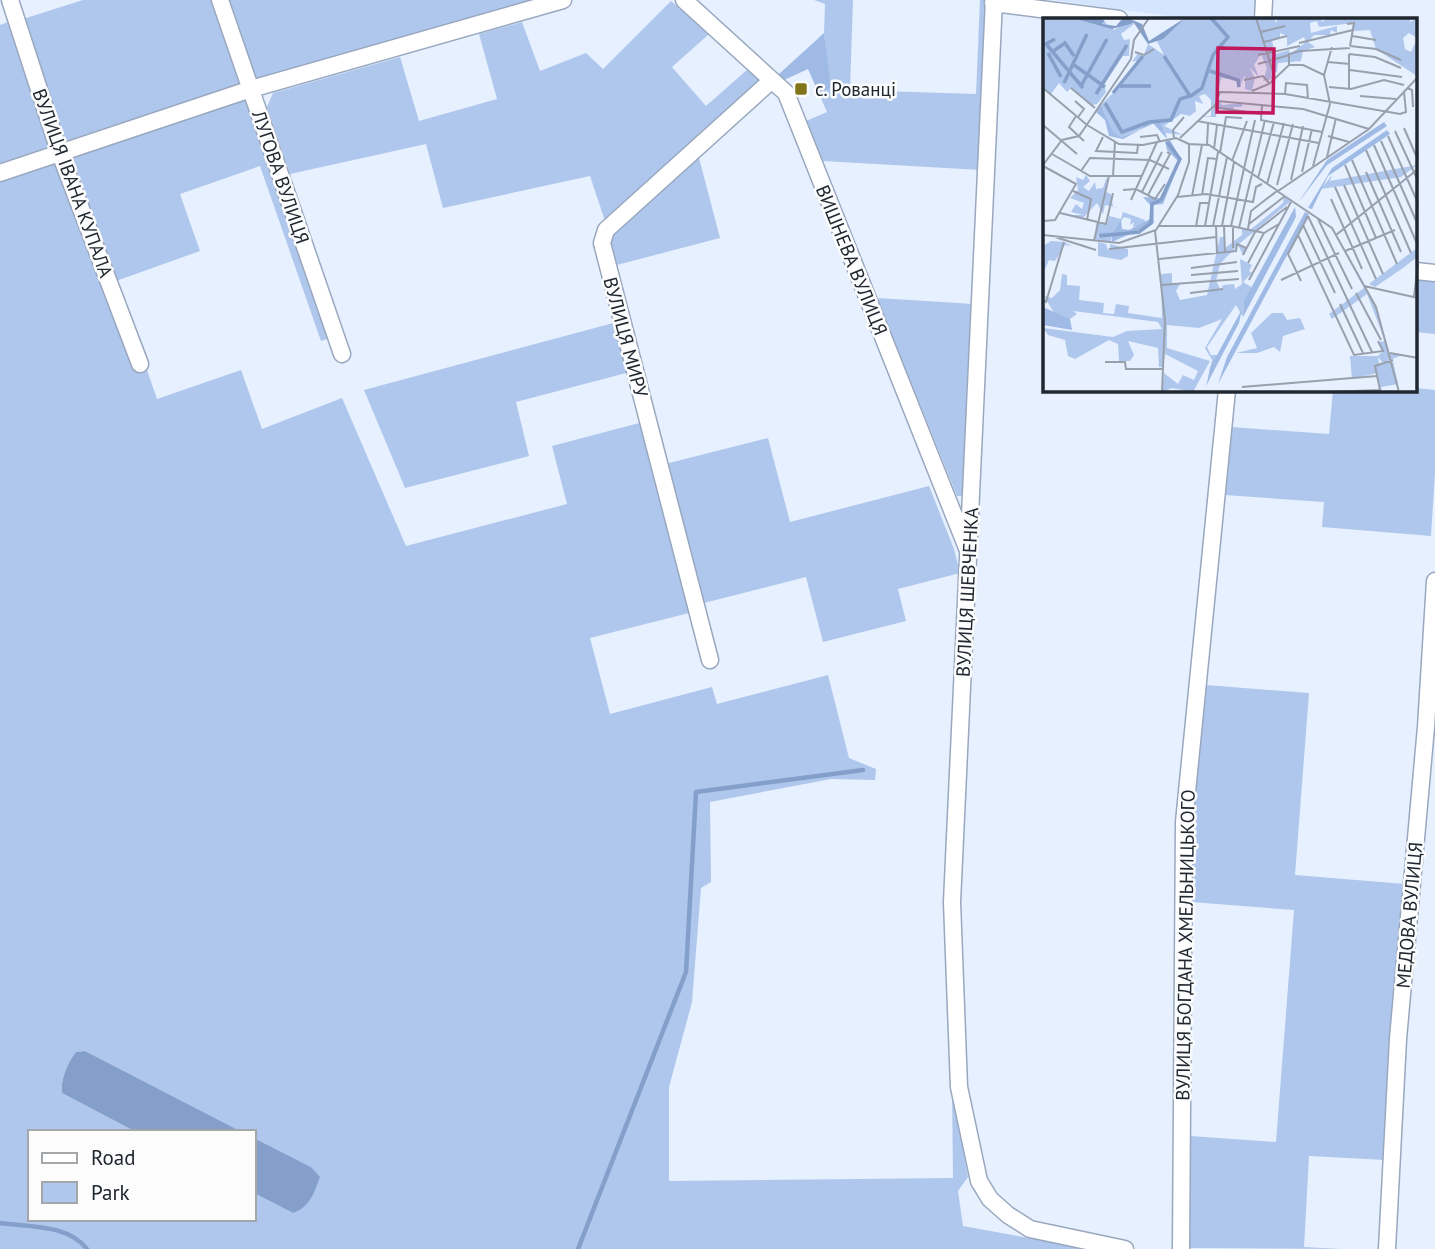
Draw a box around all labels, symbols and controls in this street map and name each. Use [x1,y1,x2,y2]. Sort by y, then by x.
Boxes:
inset map [1043,18,1418,392]
place label: с. Рованці [815,77,896,101]
marker: с. Рованці [793,81,809,97]
street label: ВУЛИЦЯ ІВАНА КУПАЛА [28,85,118,281]
street label: ЛУГОВА ВУЛИЦЯ [247,106,315,247]
street label: ВИШНЕВА ВУЛИЦЯ [811,181,893,339]
street label: ВУЛИЦЯ МИРУ [598,274,654,400]
street label: ВУЛИЦЯ ШЕВЧЕНКА [951,507,983,677]
street label: ВУЛИЦЯ БОГДАНА ХМЕЛЬНИЦЬКОГО [1170,789,1200,1101]
street label: МЕДОВА ВУЛИЦЯ [1391,841,1427,989]
legend [28,1130,256,1221]
text: Road [91,1144,135,1171]
text: Park [91,1179,130,1206]

